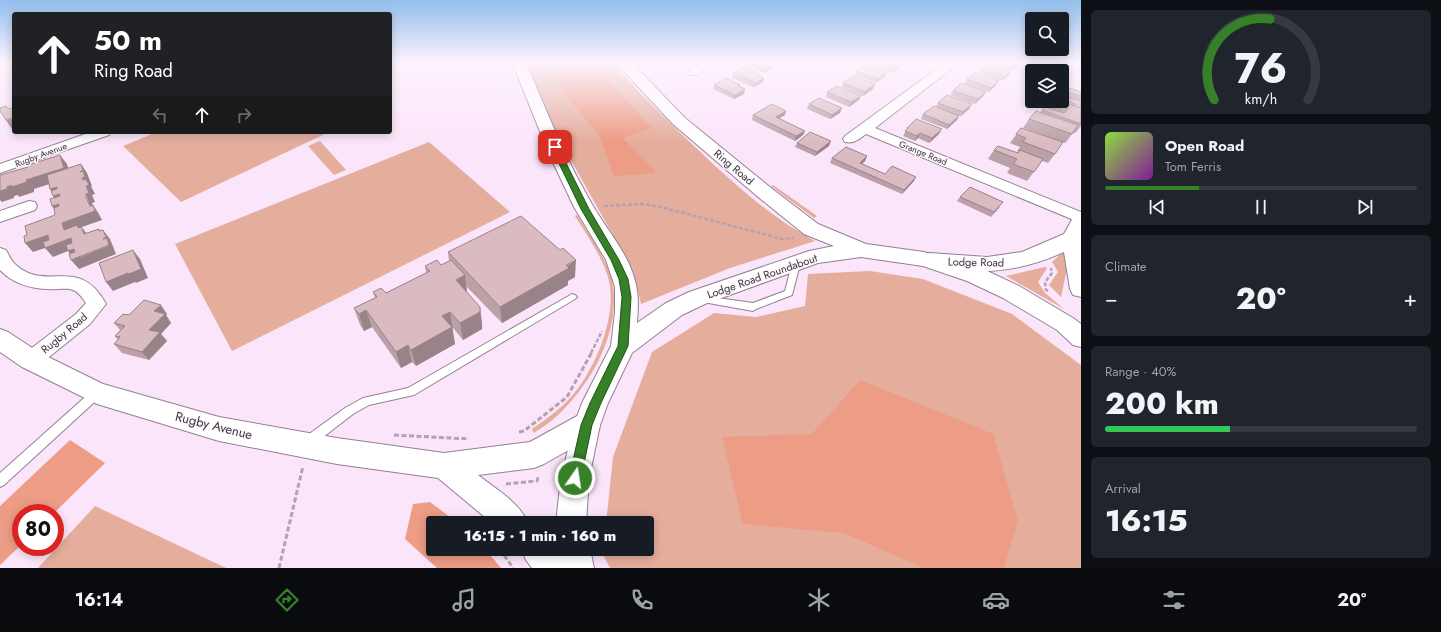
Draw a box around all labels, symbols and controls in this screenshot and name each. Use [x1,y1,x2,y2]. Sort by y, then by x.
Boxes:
map controls [1025,12,1069,108]
button: search [1025,12,1069,56]
text: 50 m [94,20,162,61]
icon: ahead [28,28,80,80]
text: 76 [1235,38,1287,99]
text: Ring Road [94,58,173,84]
button: layers [1025,64,1069,108]
text: km/h [1245,89,1277,109]
icon: left [149,104,171,126]
icon: ahead [191,104,213,126]
icon: right [233,104,255,126]
pin [538,130,572,164]
text: Open Road [1165,135,1244,157]
icon: arrive [544,136,566,158]
street label: Grange Road [897,137,949,168]
street label: Rugby Avenue [13,139,69,170]
street label: Ring Road [710,145,758,189]
text: Tom Ferris [1165,157,1221,176]
icon: previous [1146,196,1168,218]
icon: pause [1250,196,1272,218]
icon: next [1354,196,1376,218]
street label: Lodge Road Roundabout [705,250,820,302]
street label: Lodge Road [948,254,1004,270]
text: Climate [1105,257,1146,276]
text: 20° [1236,277,1286,320]
text: − [1105,282,1118,314]
text: + [1403,282,1417,314]
street label: Rugby Road [37,309,91,357]
text: Range · 40% [1105,362,1176,381]
text: 200 km [1105,382,1219,425]
street label: Rugby Avenue [173,407,255,444]
position arrow [554,457,596,499]
text: Arrival [1105,479,1141,498]
text: 16:15 [1105,499,1187,542]
speed limit sign: 80 [12,504,64,556]
text: 16:15 · 1 min · 160 m [464,525,616,547]
icon: directions [273,586,301,614]
icon: music [450,586,478,614]
icon: phone [628,586,656,614]
icon: climate [805,586,833,614]
icon: car [982,586,1010,614]
icon: filters [1160,586,1188,614]
text: 16:14 [75,587,123,613]
text: 20° [1337,587,1366,613]

